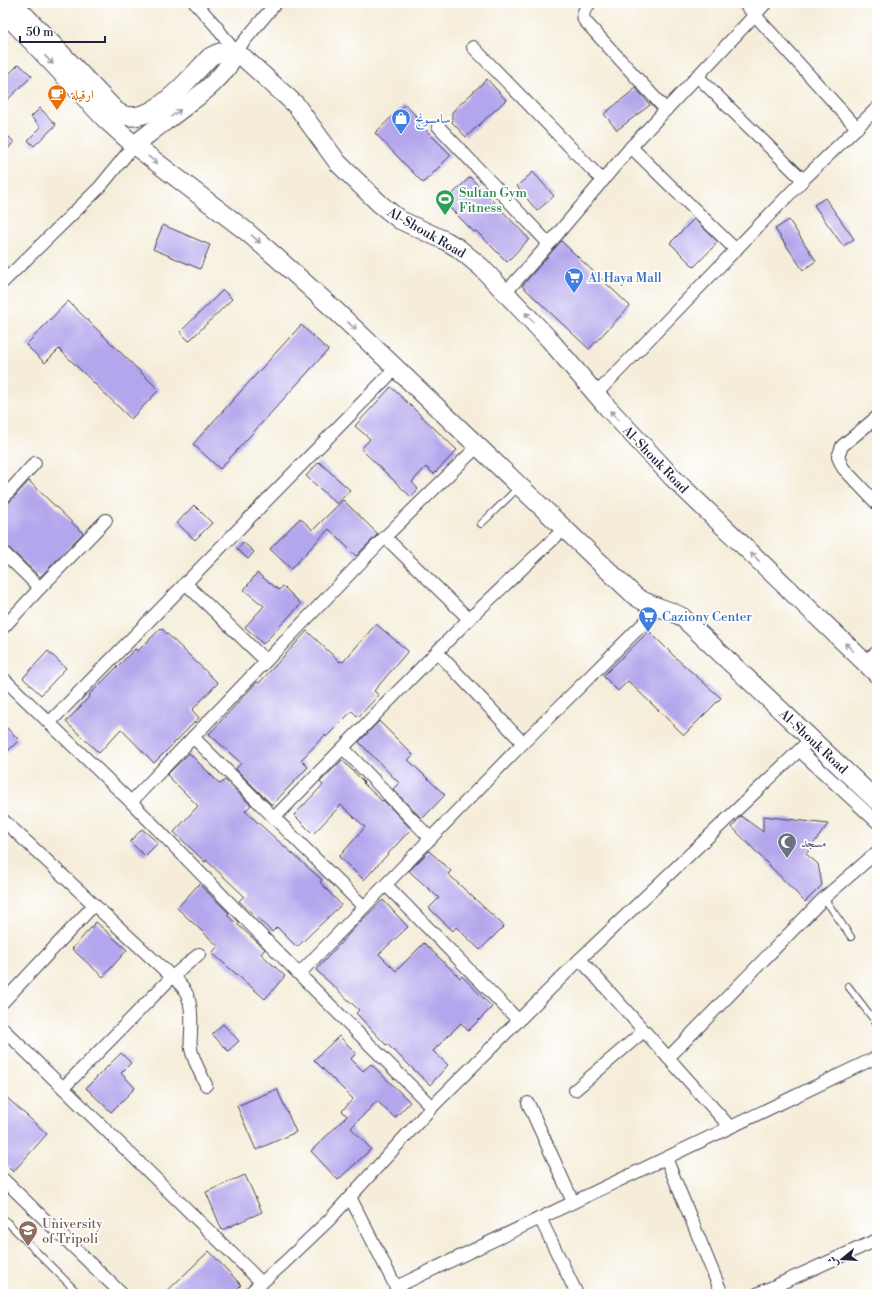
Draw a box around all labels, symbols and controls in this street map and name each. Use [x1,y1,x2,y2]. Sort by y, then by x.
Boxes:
scale bar [20,18,105,44]
text: 50 m [26,25,54,40]
one-way arrow [44,55,54,65]
cafe icon: ارقيلة [46,83,68,111]
place label: ارقيلة [70,87,94,103]
shop icon: سامسونج [390,107,412,135]
one-way arrow [171,109,182,117]
place label: سامسونج [415,111,451,130]
one-way arrow [147,155,158,164]
place label: Sultan Gym Fitness [459,185,527,216]
sports icon: Sultan Gym Fitness [434,188,456,216]
street label: Al-Shouk Road [384,203,469,262]
one-way arrow [251,234,261,243]
supermarket icon: Al Haya Mall [563,266,585,294]
place label: Al Haya Mall [587,270,662,286]
one-way arrow [525,313,534,323]
one-way arrow [347,322,357,331]
one-way arrow [610,410,619,420]
street label: Al-Shouk Road [618,422,692,497]
one-way arrow [750,552,760,562]
supermarket icon: Caziony Center [637,605,659,633]
place label: Caziony Center [662,609,752,625]
one-way arrow [844,643,854,652]
street label: Al-Shouk Road [775,705,851,778]
mosque icon: مسجد [776,831,798,859]
place label: مسجد [801,835,827,851]
place label: University of Tripoli [42,1216,103,1247]
school or university icon: University of Tripoli [17,1219,39,1247]
north arrow [822,1239,862,1279]
text: ش [825,1254,842,1269]

